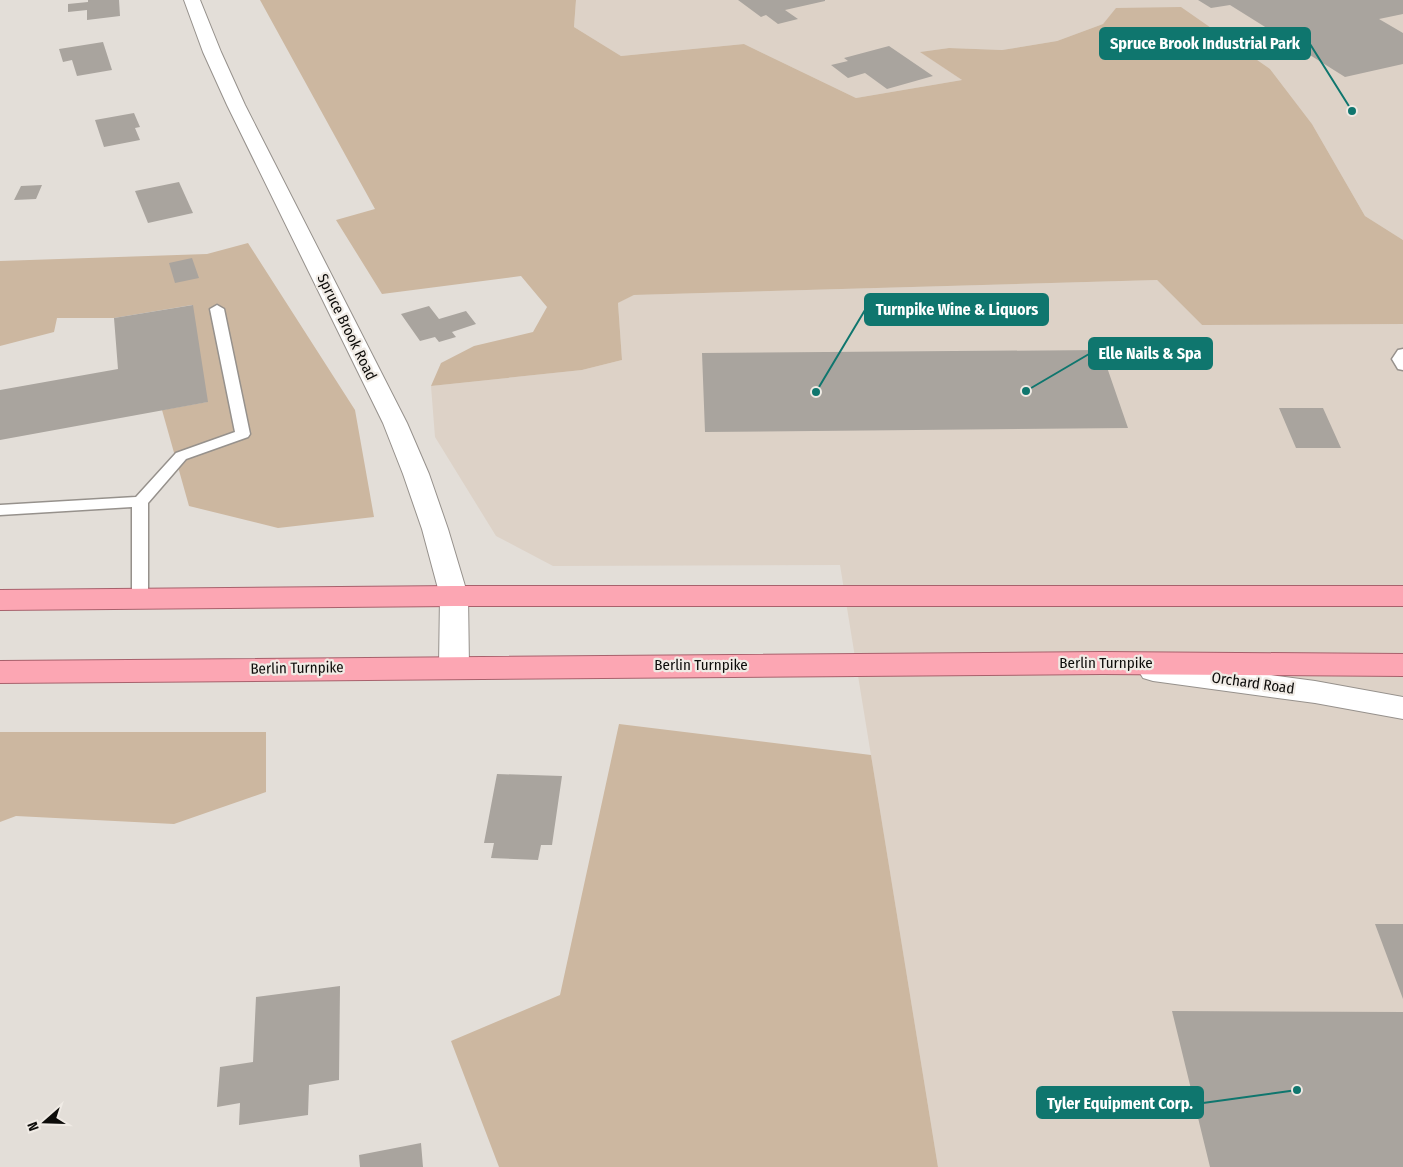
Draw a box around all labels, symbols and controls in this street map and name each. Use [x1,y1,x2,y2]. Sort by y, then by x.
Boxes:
callout: Spruce Brook Industrial Park [1100,28,1310,59]
text: Spruce Brook Industrial Park [1110,34,1301,53]
street label: Spruce Brook Road [313,271,381,383]
callout: Turnpike Wine & Liquors [865,294,1048,325]
text: Turnpike Wine & Liquors [876,300,1038,319]
callout: Elle Nails & Spa [1089,338,1212,369]
text: Elle Nails & Spa [1098,344,1202,363]
street label: Berlin Turnpike [1059,654,1153,672]
street label: Berlin Turnpike [654,656,748,674]
street label: Berlin Turnpike [250,658,344,678]
street label: Orchard Road [1210,668,1296,698]
callout: Tyler Equipment Corp. [1037,1087,1203,1118]
text: Tyler Equipment Corp. [1047,1094,1193,1113]
north arrow [20,1097,70,1147]
text: N [24,1119,43,1133]

